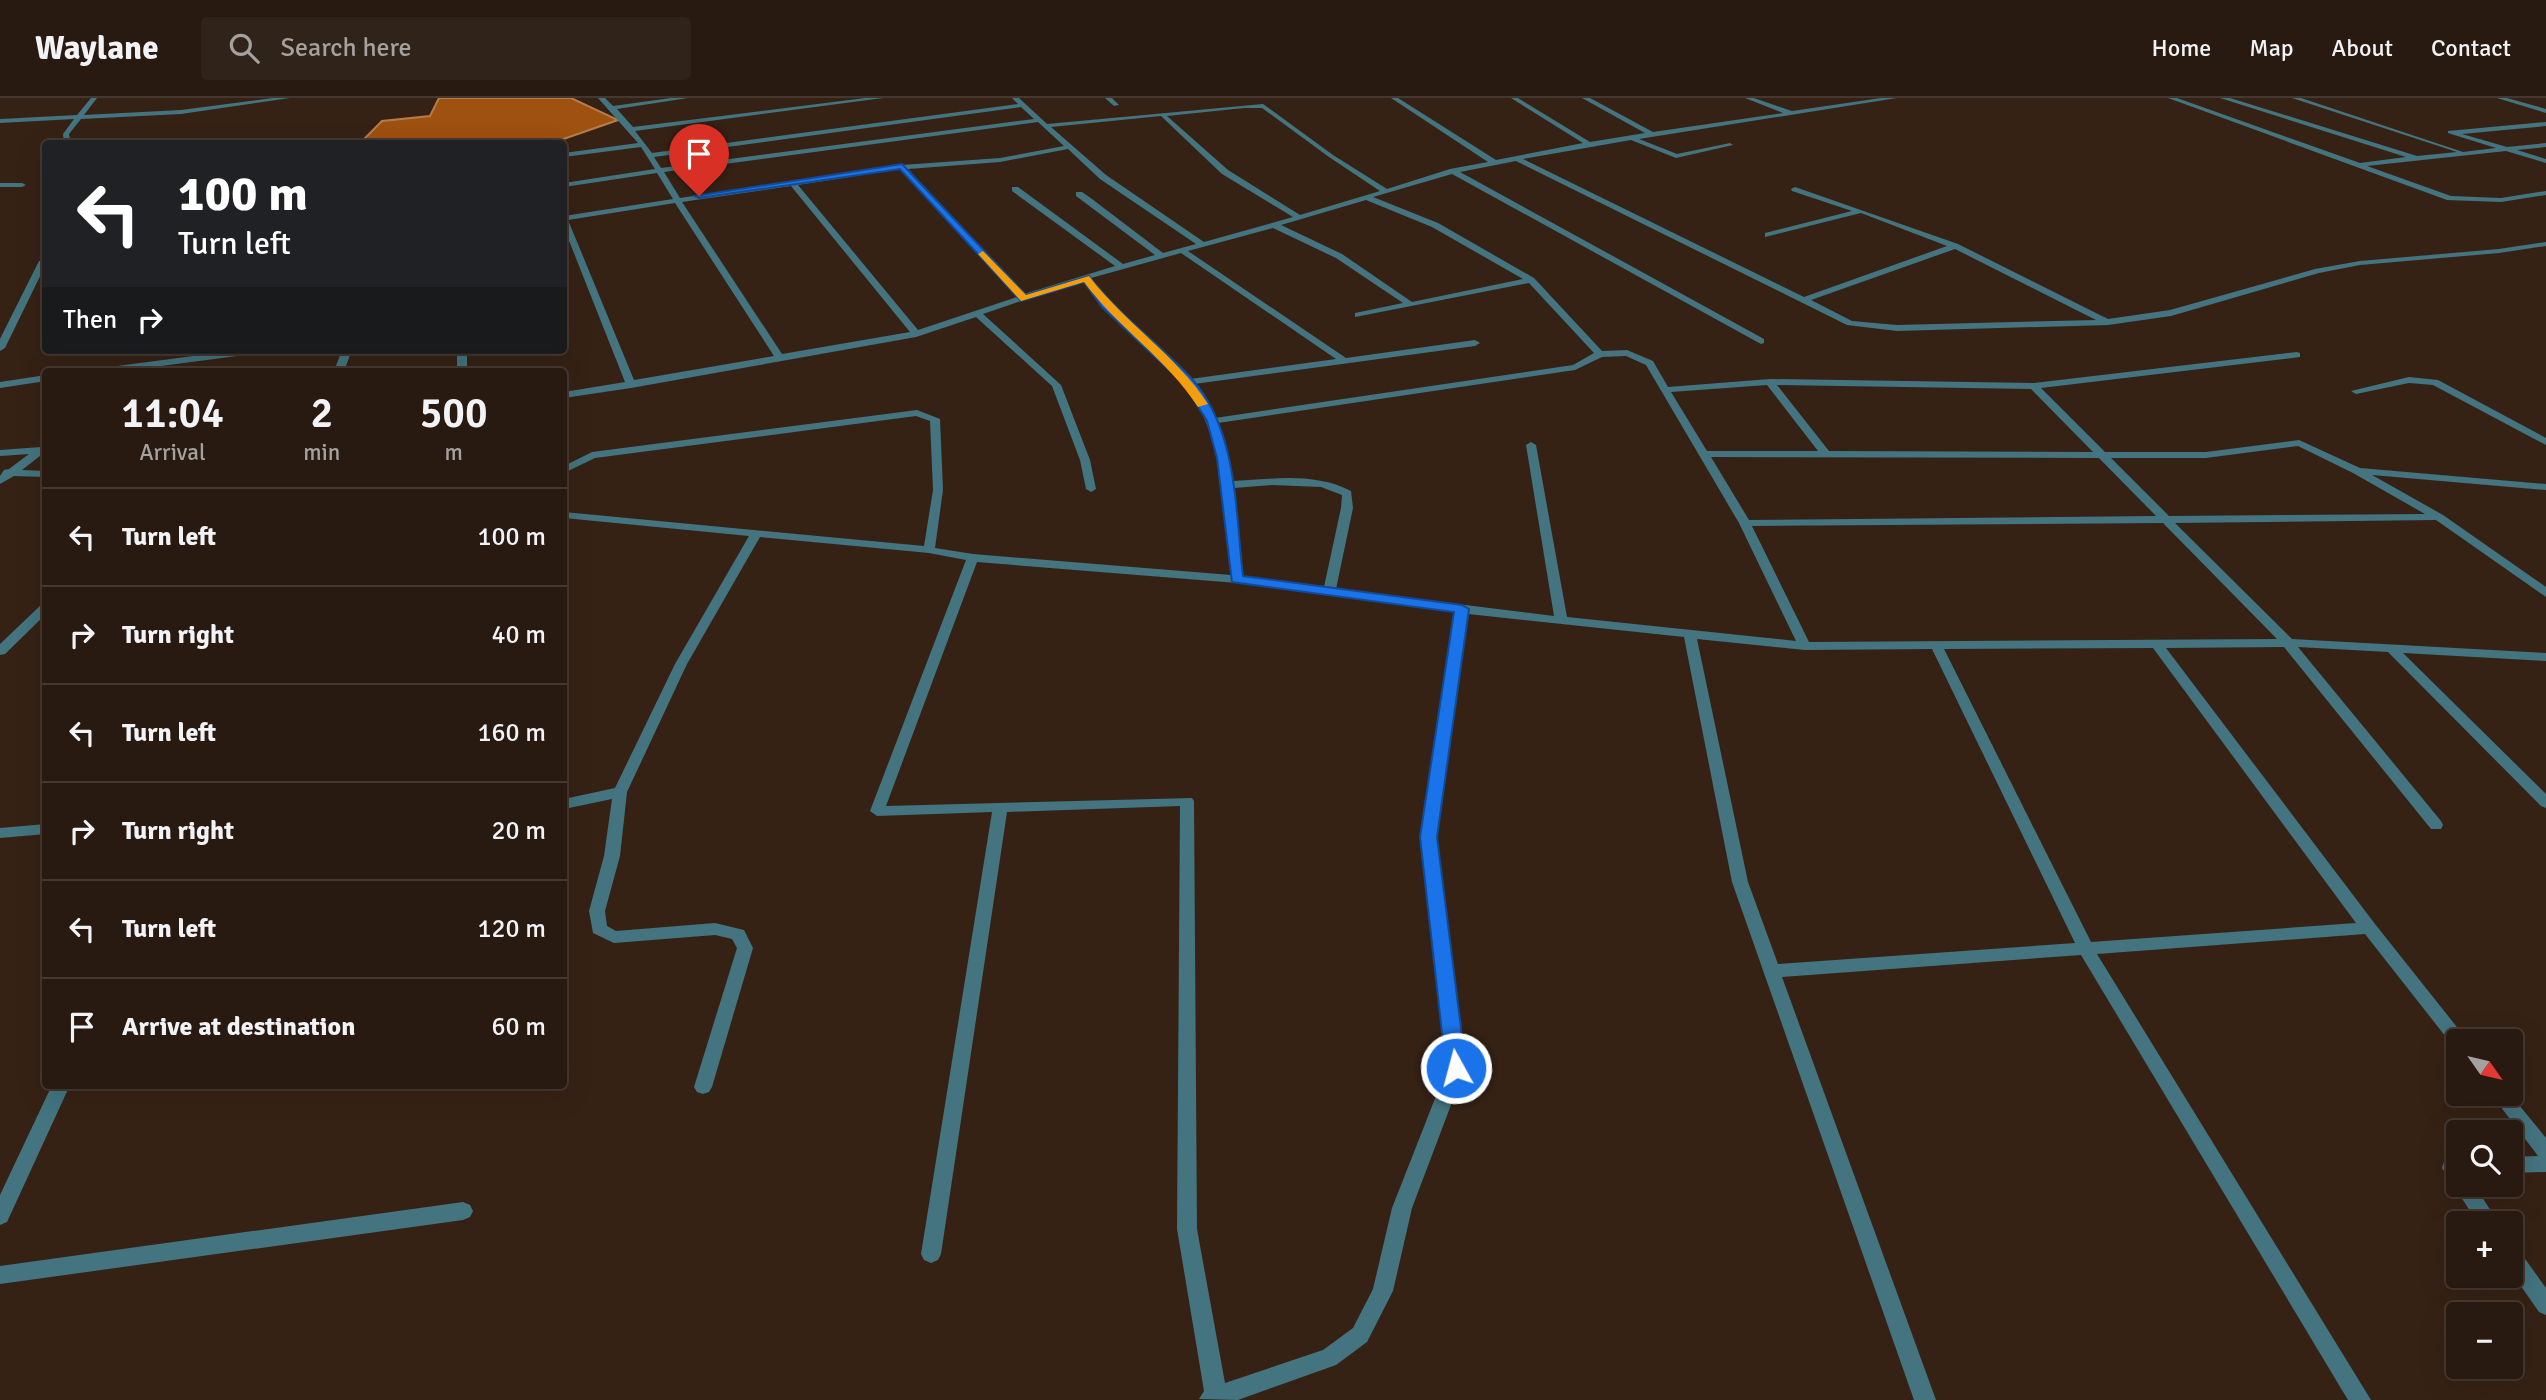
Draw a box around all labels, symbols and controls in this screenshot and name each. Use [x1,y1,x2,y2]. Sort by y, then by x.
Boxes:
search box [201,17,691,80]
text: Waylane [35,28,159,69]
icon: search [225,29,263,67]
text: Search here [281,32,412,64]
text: Home [2151,33,2211,63]
text: Map [2249,33,2294,63]
text: About [2332,33,2393,63]
text: Contact [2431,33,2511,63]
pin [669,124,729,196]
icon: arrive [680,135,718,173]
text: 100 m [178,164,308,224]
icon: left [63,168,154,259]
text: Turn left [178,224,291,263]
icon: right [131,301,169,339]
text: Then [63,304,117,336]
text: 11:04 [121,388,224,439]
text: 2 [310,388,333,439]
text: 500 [420,388,488,439]
text: Arrival [139,438,206,467]
text: min [303,438,340,467]
text: m [444,438,463,467]
icon: left [63,518,101,556]
text: Turn left [122,521,216,553]
text: 100 m [477,521,546,553]
icon: right [63,616,101,654]
text: Turn right [122,619,234,651]
text: 40 m [491,619,546,651]
icon: left [63,714,101,752]
text: Turn left [122,717,216,749]
text: 160 m [477,717,546,749]
icon: right [63,812,101,850]
text: Turn right [122,815,234,847]
text: 20 m [491,815,546,847]
icon: left [63,910,101,948]
text: Turn left [122,913,216,945]
text: 120 m [477,913,546,945]
icon: arrive [63,1008,101,1046]
text: Arrive at destination [122,1011,355,1043]
text: 60 m [491,1011,546,1043]
north arrow [2446,1029,2524,1106]
map controls [2446,1029,2523,1379]
position arrow [1419,1031,1493,1105]
button: search [2446,1120,2523,1197]
button: + [2446,1211,2523,1288]
button: − [2446,1302,2523,1379]

